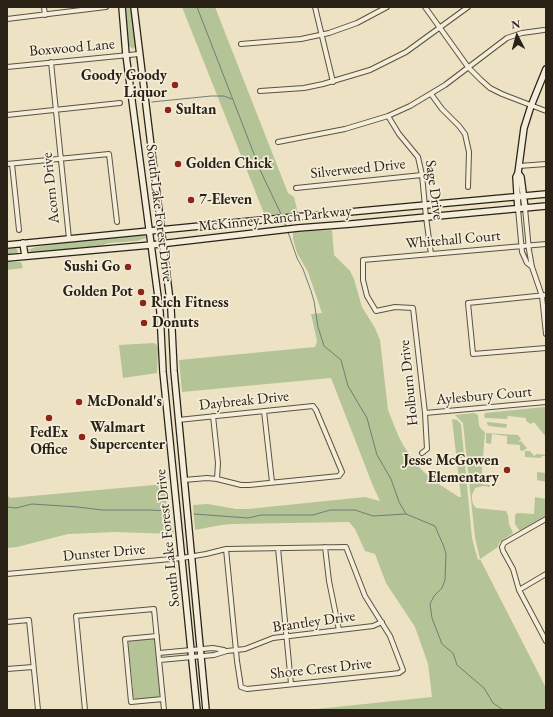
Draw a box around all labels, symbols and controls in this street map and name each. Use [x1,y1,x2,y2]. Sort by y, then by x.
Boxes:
north arrow [497,16,537,56]
text: N [511,17,521,31]
street label: Boxwood Lane [28,35,116,61]
place label: Goody Goody Liquor [81,67,167,102]
marker: Goody Goody Liquor [170,80,180,90]
place label: Sultan [176,101,216,119]
marker: Sultan [163,105,173,115]
street label: South Lake Forest Drive [142,143,176,283]
street label: Acorn Drive [38,151,64,225]
place label: Golden Chick [186,155,272,173]
street label: Silverweed Drive [310,155,406,183]
marker: Golden Chick [173,159,183,169]
street label: Sage Drive [421,159,447,221]
place label: 7-Eleven [199,191,252,209]
marker: 7-Eleven [186,195,196,205]
street label: McKinney Ranch Parkway [198,202,352,236]
street label: Whitehall Court [405,227,501,253]
place label: Sushi Go [64,258,120,276]
marker: Sushi Go [123,262,133,272]
place label: Golden Pot [63,283,133,301]
marker: Golden Pot [136,287,146,297]
place label: Rich Fitness [151,294,229,312]
marker: Rich Fitness [138,298,148,308]
place label: Donuts [152,314,199,332]
marker: Donuts [139,318,149,328]
street label: Holburn Drive [396,339,422,427]
street label: Aylesbury Court [435,383,533,409]
street label: Daybreak Drive [198,387,290,415]
place label: McDonald's [87,393,162,411]
marker: McDonald's [74,397,84,407]
marker: FedEx Office [44,413,54,423]
place label: Walmart Supercenter [90,419,165,454]
place label: FedEx Office [30,424,68,459]
marker: Walmart Supercenter [77,432,87,442]
place label: Jesse McGowen Elementary [403,452,499,487]
marker: Jesse McGowen Elementary [502,465,512,475]
street label: South Lake Forest Drive [152,468,184,608]
street label: Dunster Drive [62,540,146,566]
street label: Brantley Drive [271,607,357,637]
street label: Shore Crest Drive [269,655,373,683]

